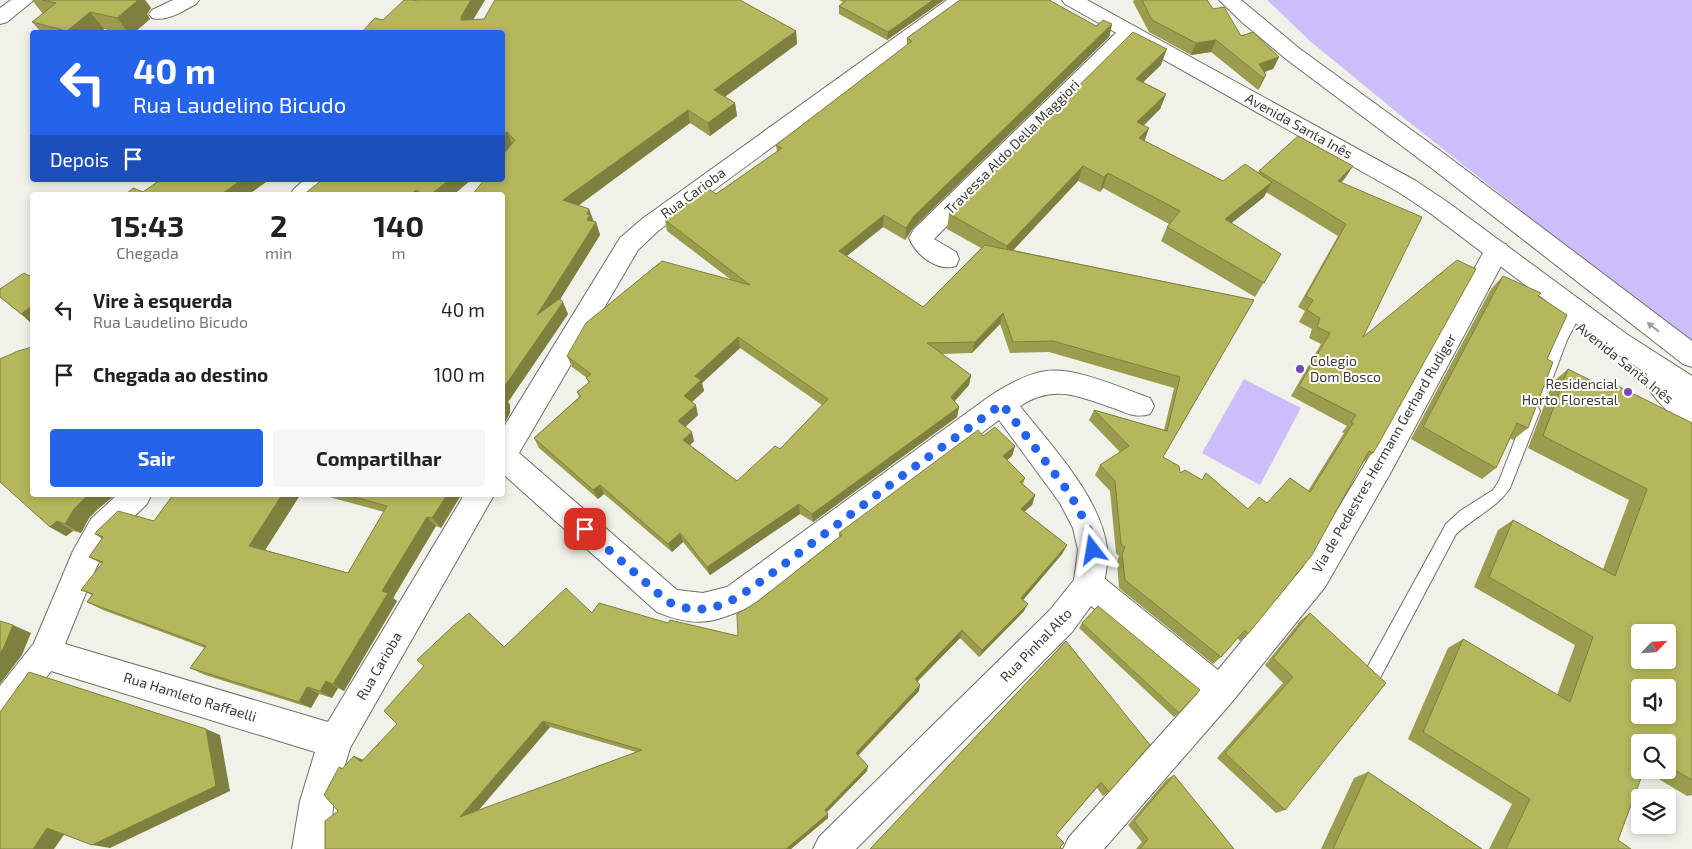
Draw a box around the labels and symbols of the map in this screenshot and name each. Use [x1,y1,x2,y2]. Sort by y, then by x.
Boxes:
street label: Travessa Aldo Della Maggiori [941,76,1083,218]
street label: Avenida Santa Inês [1243,89,1356,162]
street label: Rua Carioba [657,163,728,222]
street label: Avenida Santa Inês [1573,318,1677,407]
one-way arrow [1647,321,1660,332]
street label: Via de Pedestres Hermann Gerhard Rudiger [1308,330,1460,575]
place label: Colegio Dom Bosco [1310,352,1381,385]
marker: Colegio Dom Bosco [1294,363,1306,375]
place label: Residencial Horto Florestal [1522,375,1619,408]
marker: Residencial Horto Florestal [1622,386,1634,398]
pin [564,508,606,550]
position arrow [1066,523,1118,575]
street label: Rua Pinhal Alto [996,604,1075,685]
north arrow [1631,624,1676,669]
street label: Rua Carioba [352,629,405,703]
street label: Rua Hamleto Raffaelli [122,668,259,725]

